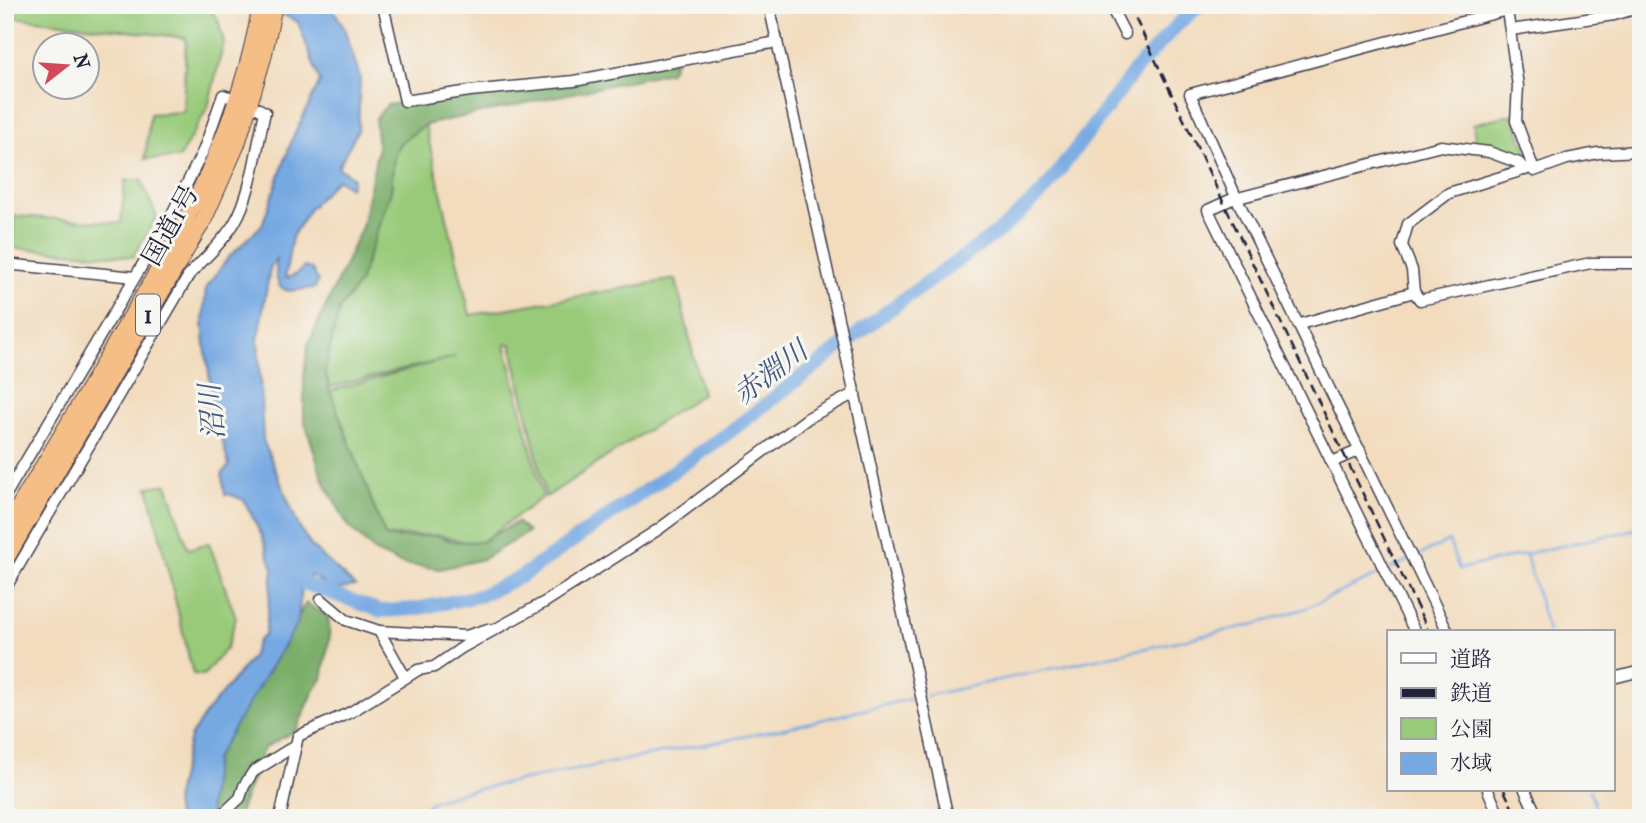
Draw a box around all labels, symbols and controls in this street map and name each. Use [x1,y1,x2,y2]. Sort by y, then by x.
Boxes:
north arrow [32,32,102,102]
text: N [69,51,94,72]
street label: 国道1号 [136,180,205,271]
road number: 1 [136,294,160,336]
water label: 赤淵川 [727,332,816,411]
water label: 沼川 [192,380,230,441]
legend [1387,630,1614,792]
text: 道路 [1450,647,1492,671]
text: 鉄道 [1450,681,1492,705]
text: 公園 [1450,717,1492,741]
text: 水域 [1450,751,1492,775]

